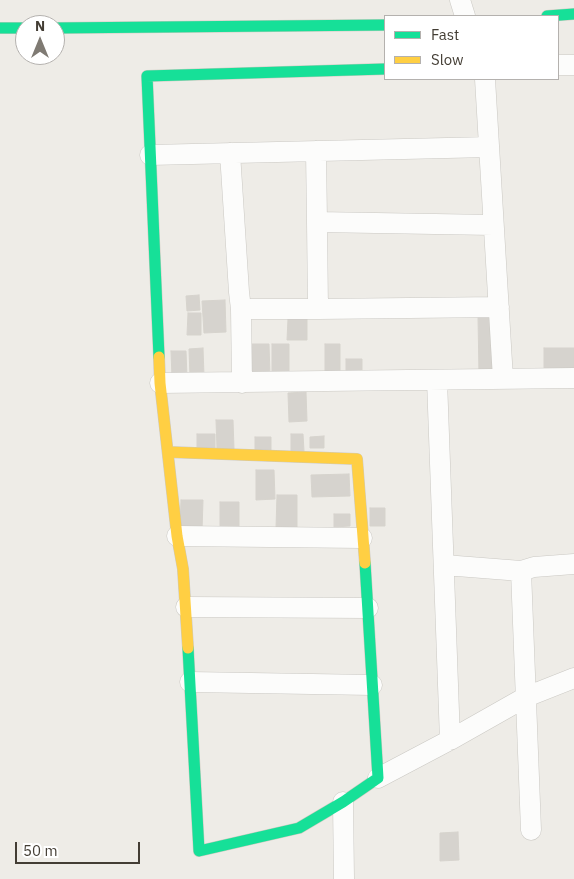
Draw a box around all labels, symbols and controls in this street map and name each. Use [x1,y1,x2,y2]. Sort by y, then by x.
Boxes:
north arrow [15,15,65,65]
legend [384,15,559,80]
text: N [35,17,45,35]
text: Fast [431,25,459,44]
text: Slow [431,50,464,69]
scale bar [18,832,142,864]
text: 50 m [23,841,58,860]

